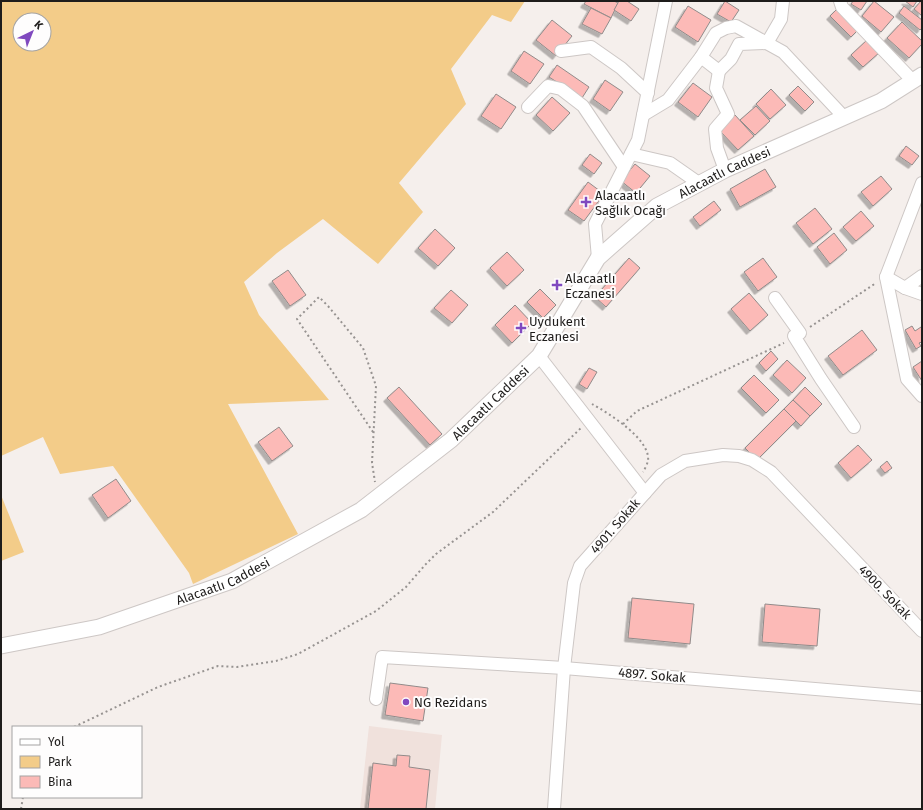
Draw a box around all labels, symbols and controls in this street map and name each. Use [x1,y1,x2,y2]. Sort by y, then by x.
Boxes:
north arrow [12,12,52,52]
text: K [31,18,46,33]
street label: Alacaatlı Caddesi [676,143,773,201]
place label: Alacaatlı Sağlık Ocağı [595,188,666,218]
marker: Alacaatlı Sağlık Ocağı [580,196,592,208]
place label: Alacaatlı Eczanesi [565,271,615,301]
marker: Alacaatlı Eczanesi [552,280,562,290]
place label: Uydukent Eczanesi [529,314,586,344]
marker: Uydukent Eczanesi [516,323,526,333]
street label: Alacaatlı Caddesi [449,362,532,443]
street label: 4901. Sokak [587,495,643,556]
street label: Alacaatlı Caddesi [174,554,272,607]
street label: 4900. Sokak [855,562,915,622]
street label: 4897. Sokak [618,665,687,685]
place label: NG Rezidans [414,695,487,710]
marker: NG Rezidans [401,697,411,707]
legend [12,726,142,798]
text: Yol [48,735,65,749]
text: Park [48,755,72,769]
text: Bina [48,775,72,789]

